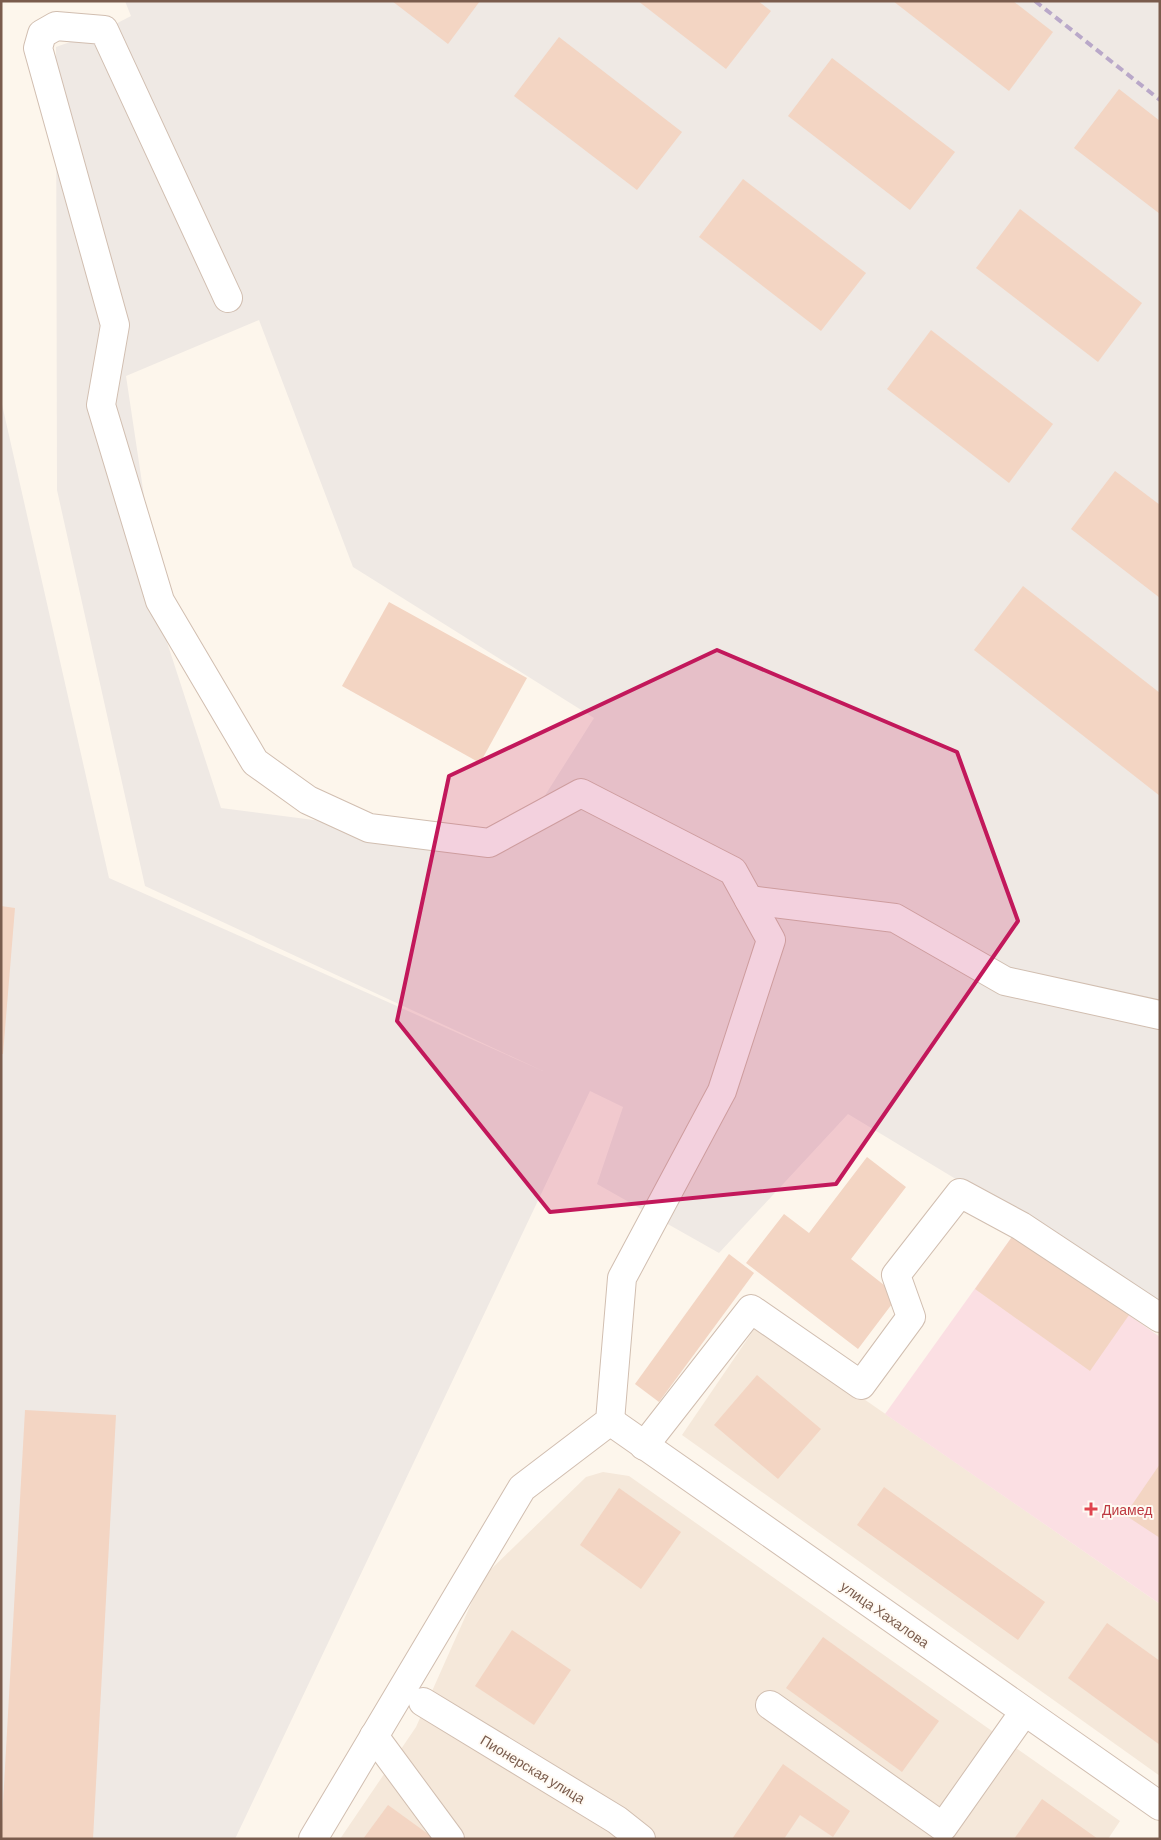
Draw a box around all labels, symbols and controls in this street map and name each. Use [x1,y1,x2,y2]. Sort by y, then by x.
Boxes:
place label: Диамед [1102,1501,1152,1518]
marker: Диамед [1084,1502,1098,1516]
street label: улица Хахалова [837,1577,933,1651]
street label: Пионерская улица [478,1731,589,1807]

